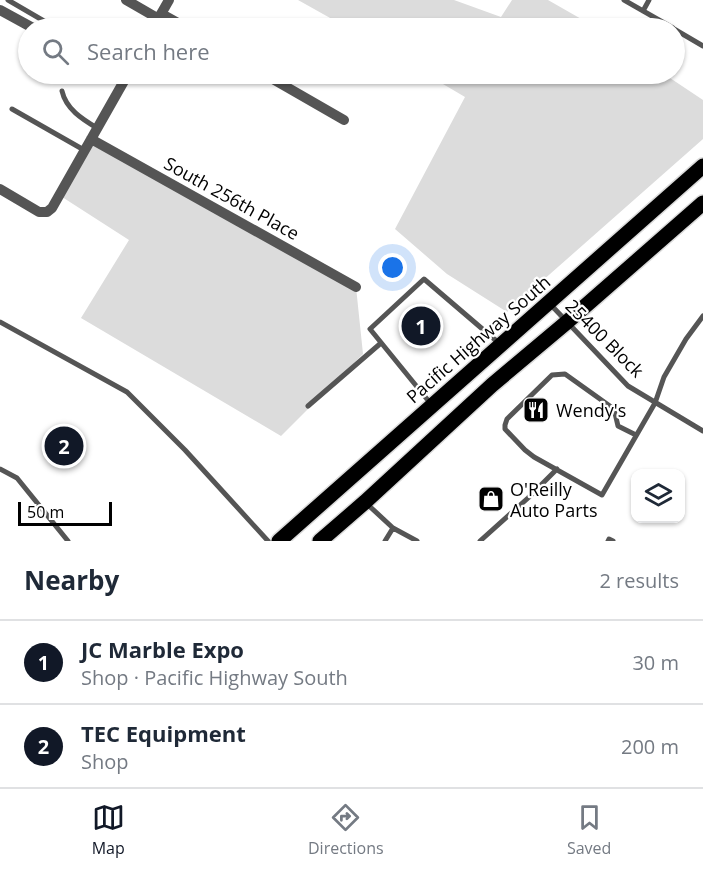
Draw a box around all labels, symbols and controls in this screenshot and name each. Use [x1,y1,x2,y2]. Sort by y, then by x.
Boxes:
search box [18,18,685,84]
icon: search [39,35,72,68]
text: Search here [87,36,210,66]
street label: South 256th Place [160,151,304,245]
your location [378,253,407,282]
street label: Pacific Highway South [401,270,555,408]
street label: 25400 Block [561,294,650,383]
pin: 1 [402,304,440,348]
restaurant icon: Wendy's [521,395,551,425]
place label: Wendy's [556,398,626,422]
pin: 2 [44,424,84,468]
map controls [631,469,685,523]
button: layers [631,469,685,523]
place label: O'Reilly Auto Parts [510,477,598,522]
shop icon: O'Reilly Auto Parts [476,484,506,514]
scale bar [18,499,112,526]
text: 50 m [27,501,64,523]
text: Nearby [24,562,119,598]
text: 2 results [599,567,679,594]
text: JC Marble Expo [81,634,244,664]
text: 1 [38,649,49,676]
text: 30 m [632,649,679,676]
text: Shop · Pacific Highway South [81,664,348,691]
text: TEC Equipment [81,718,246,748]
text: 2 [38,733,49,760]
text: 200 m [621,733,679,760]
text: Shop [81,748,129,775]
tab: Map [92,801,125,859]
tab: Directions [308,801,384,859]
tab: Saved [567,801,611,859]

